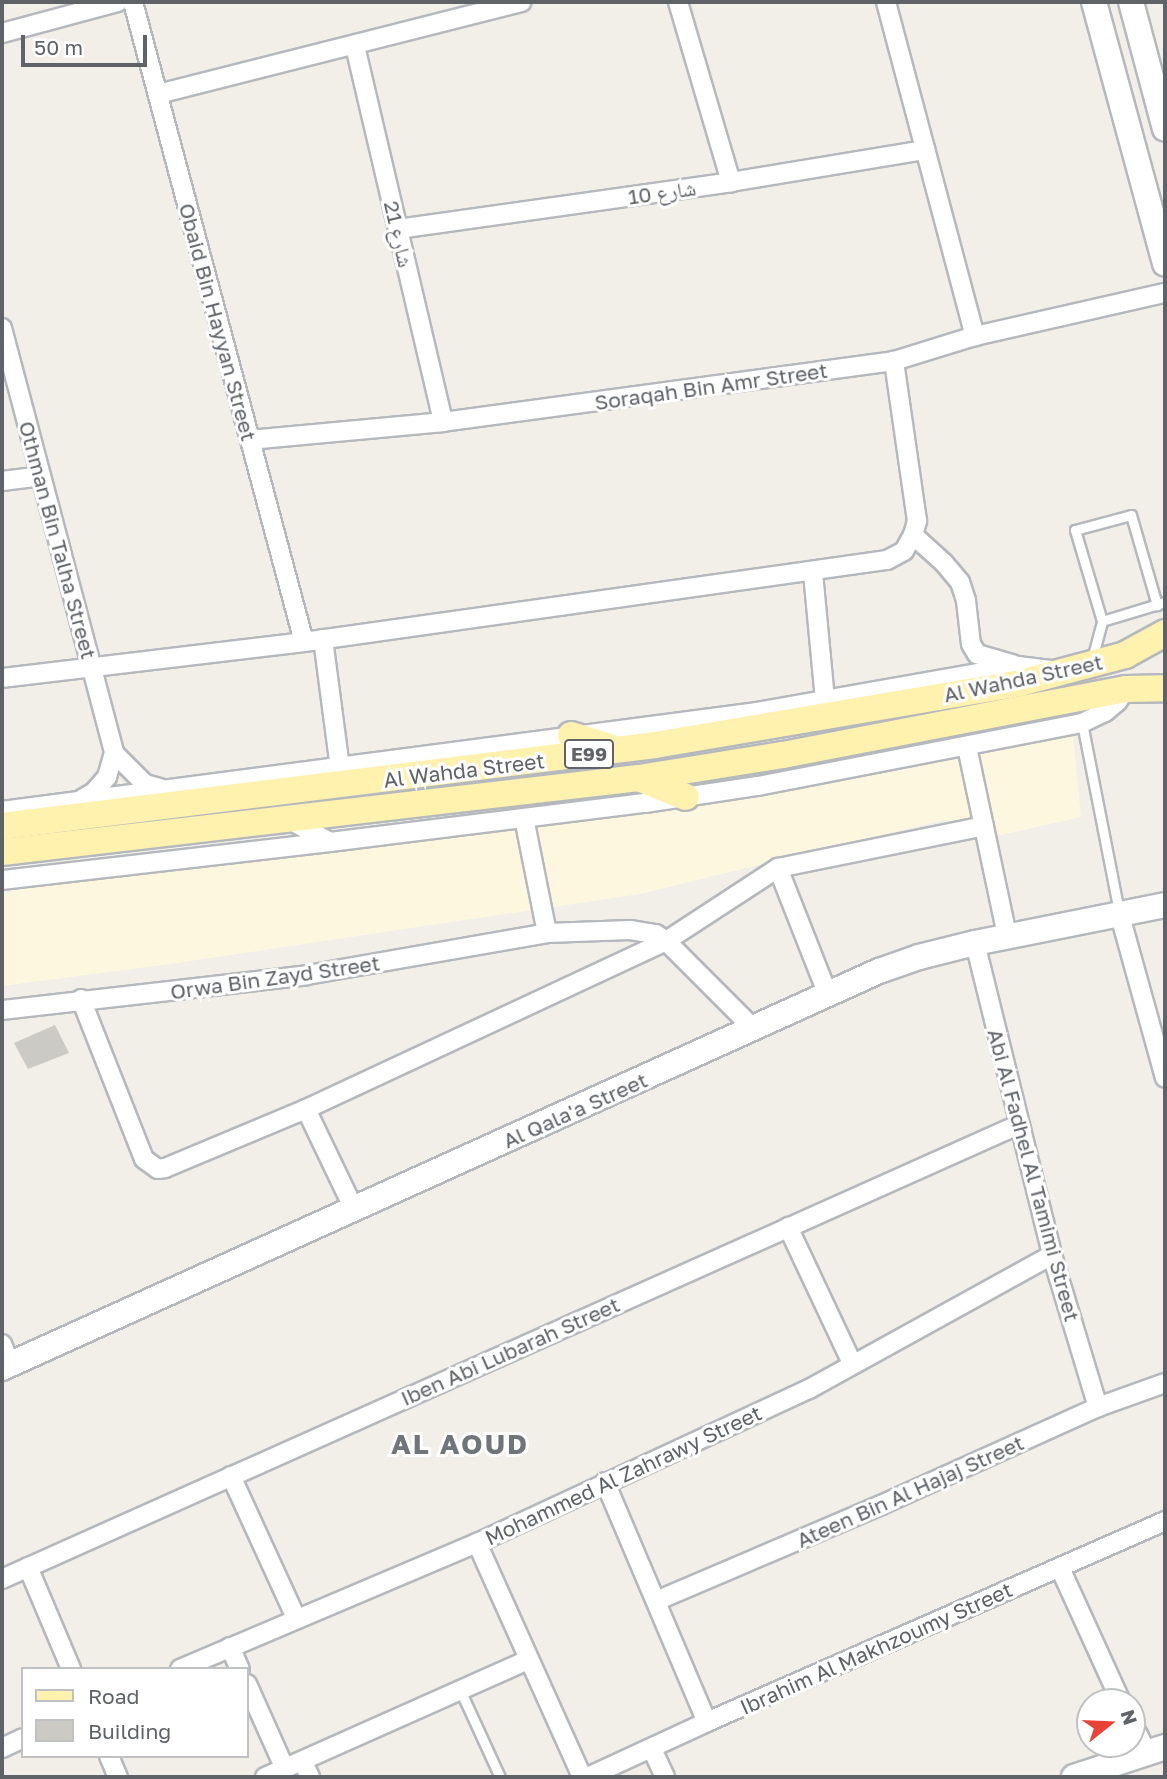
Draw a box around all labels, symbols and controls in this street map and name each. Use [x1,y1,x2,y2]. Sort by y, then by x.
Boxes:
scale bar [24,21,150,65]
text: 50 m [34,34,83,60]
street label: شارع 10 [626,175,698,209]
street label: شارع 21 [379,198,419,270]
street label: Obaid Bin Hayyan Street [174,200,262,444]
street label: Soraqah Bin Amr Street [593,357,829,415]
street label: Othman Bin Talha Street [14,418,102,662]
street label: Al Wahda Street [941,649,1105,707]
road number: E99 [563,738,615,769]
street label: Al Wahda Street [382,748,546,792]
street label: Orwa Bin Zayd Street [169,950,381,1004]
street label: Abi Al Fadhel Al Tamimi Street [983,1026,1085,1324]
street label: Al Qala'a Street [499,1067,651,1153]
street label: Iben Abi Lubarah Street [397,1291,623,1411]
street label: Mohammed Al Zahrawy Street [481,1400,765,1550]
district label: AL AOUD [392,1427,528,1461]
street label: Ateen Bin Al Hajaj Street [793,1429,1027,1553]
street label: Ibrahim Al Makhzoumy Street [736,1576,1016,1720]
legend [21,1667,248,1758]
text: Road [88,1683,139,1709]
north arrow [1076,1688,1146,1758]
text: N [1116,1707,1143,1727]
text: Building [88,1718,171,1744]

